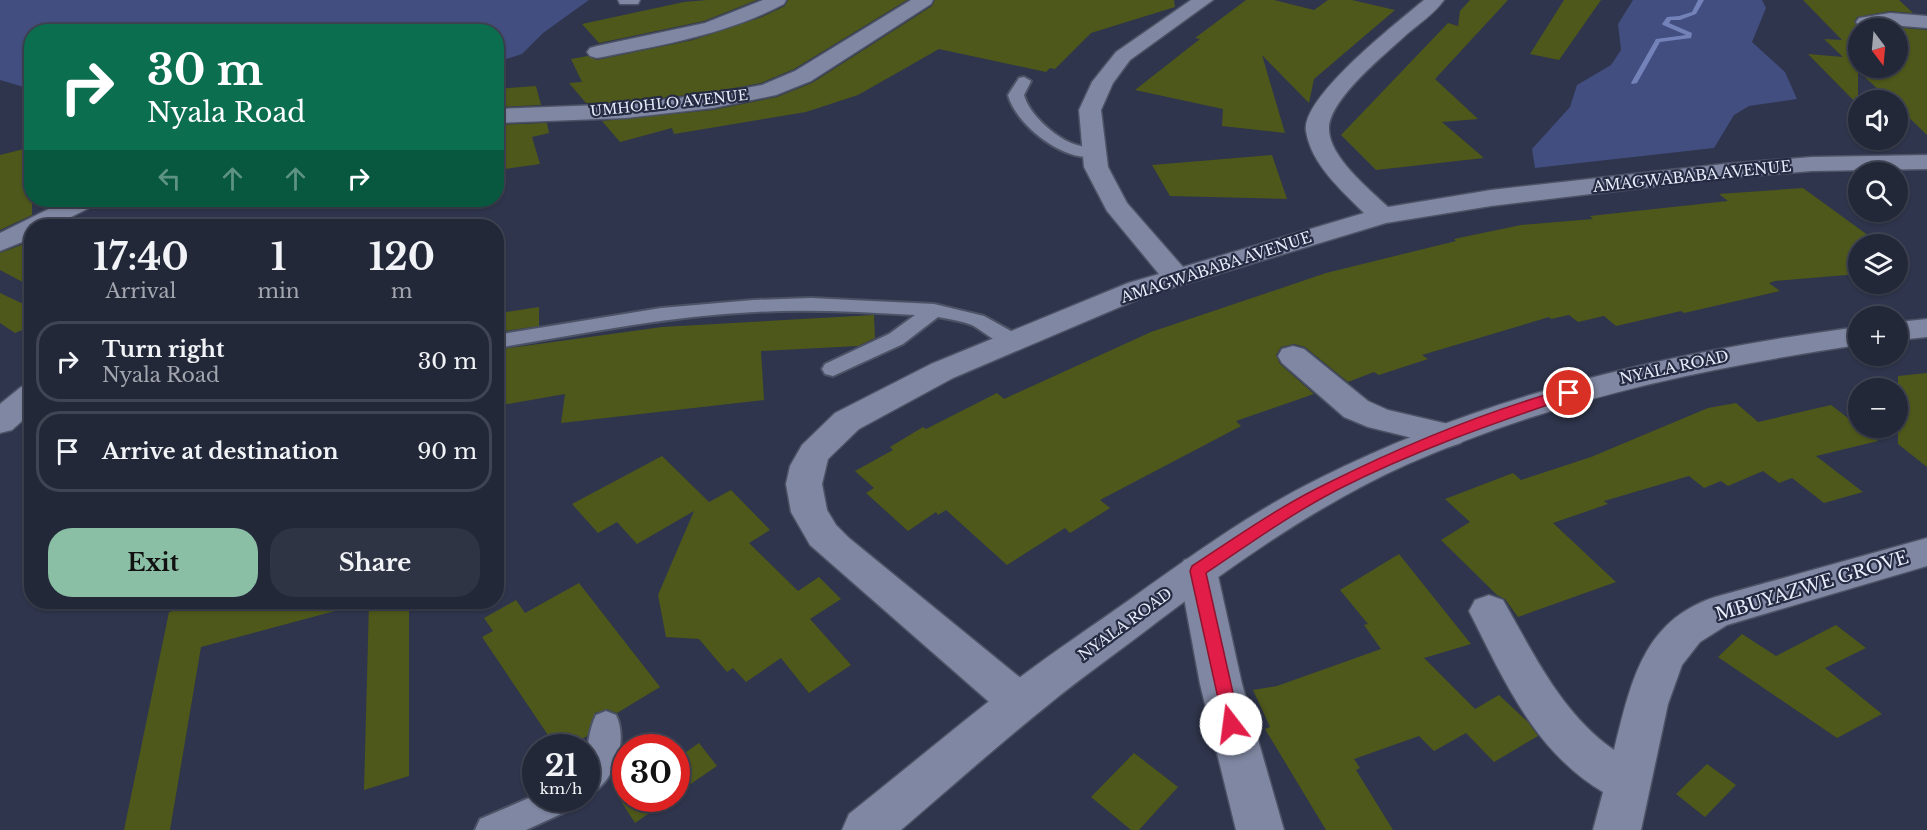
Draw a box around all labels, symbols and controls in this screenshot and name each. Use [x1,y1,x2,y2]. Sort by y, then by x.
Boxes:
north arrow [1848,18,1908,78]
map controls [1848,18,1908,438]
text: 30 m [147,44,263,96]
icon: right [48,48,126,126]
street label: UMHOHLO AVENUE [589,86,749,120]
button: sound [1848,90,1908,150]
text: Nyala Road [147,96,306,129]
street label: AMAGWABABA AVENUE [1591,156,1792,196]
icon: left [153,162,186,195]
icon: ahead [216,162,249,195]
icon: ahead [279,162,312,195]
icon: right [342,162,375,195]
button: search [1848,162,1908,222]
street label: AMAGWABABA AVENUE [1117,227,1314,307]
button: layers [1848,234,1908,294]
text: 17:40 [93,235,189,280]
text: 1 [271,235,286,280]
text: 120 [369,235,435,280]
text: Arrival [105,279,176,303]
text: min [258,279,300,303]
text: m [391,279,413,303]
button: + [1848,306,1908,366]
text: Turn right [102,336,224,363]
icon: right [51,345,84,378]
street label: NYALA ROAD [1618,346,1730,388]
text: 30 m [418,348,477,375]
text: Nyala Road [102,363,219,387]
pin [1543,367,1594,418]
icon: arrive [1552,376,1585,409]
button: − [1848,378,1908,438]
icon: arrive [51,435,84,468]
text: Arrive at destination [102,438,339,465]
text: 90 m [417,438,477,465]
button: Exit [48,528,258,597]
button: Share [270,528,480,597]
street label: MBUYAZWE GROVE [1713,546,1911,626]
street label: NYALA ROAD [1074,584,1176,664]
position arrow [1199,692,1263,756]
speed limit sign: 30 [612,734,690,812]
text: 21 [545,747,577,784]
text: km/h [540,779,582,798]

